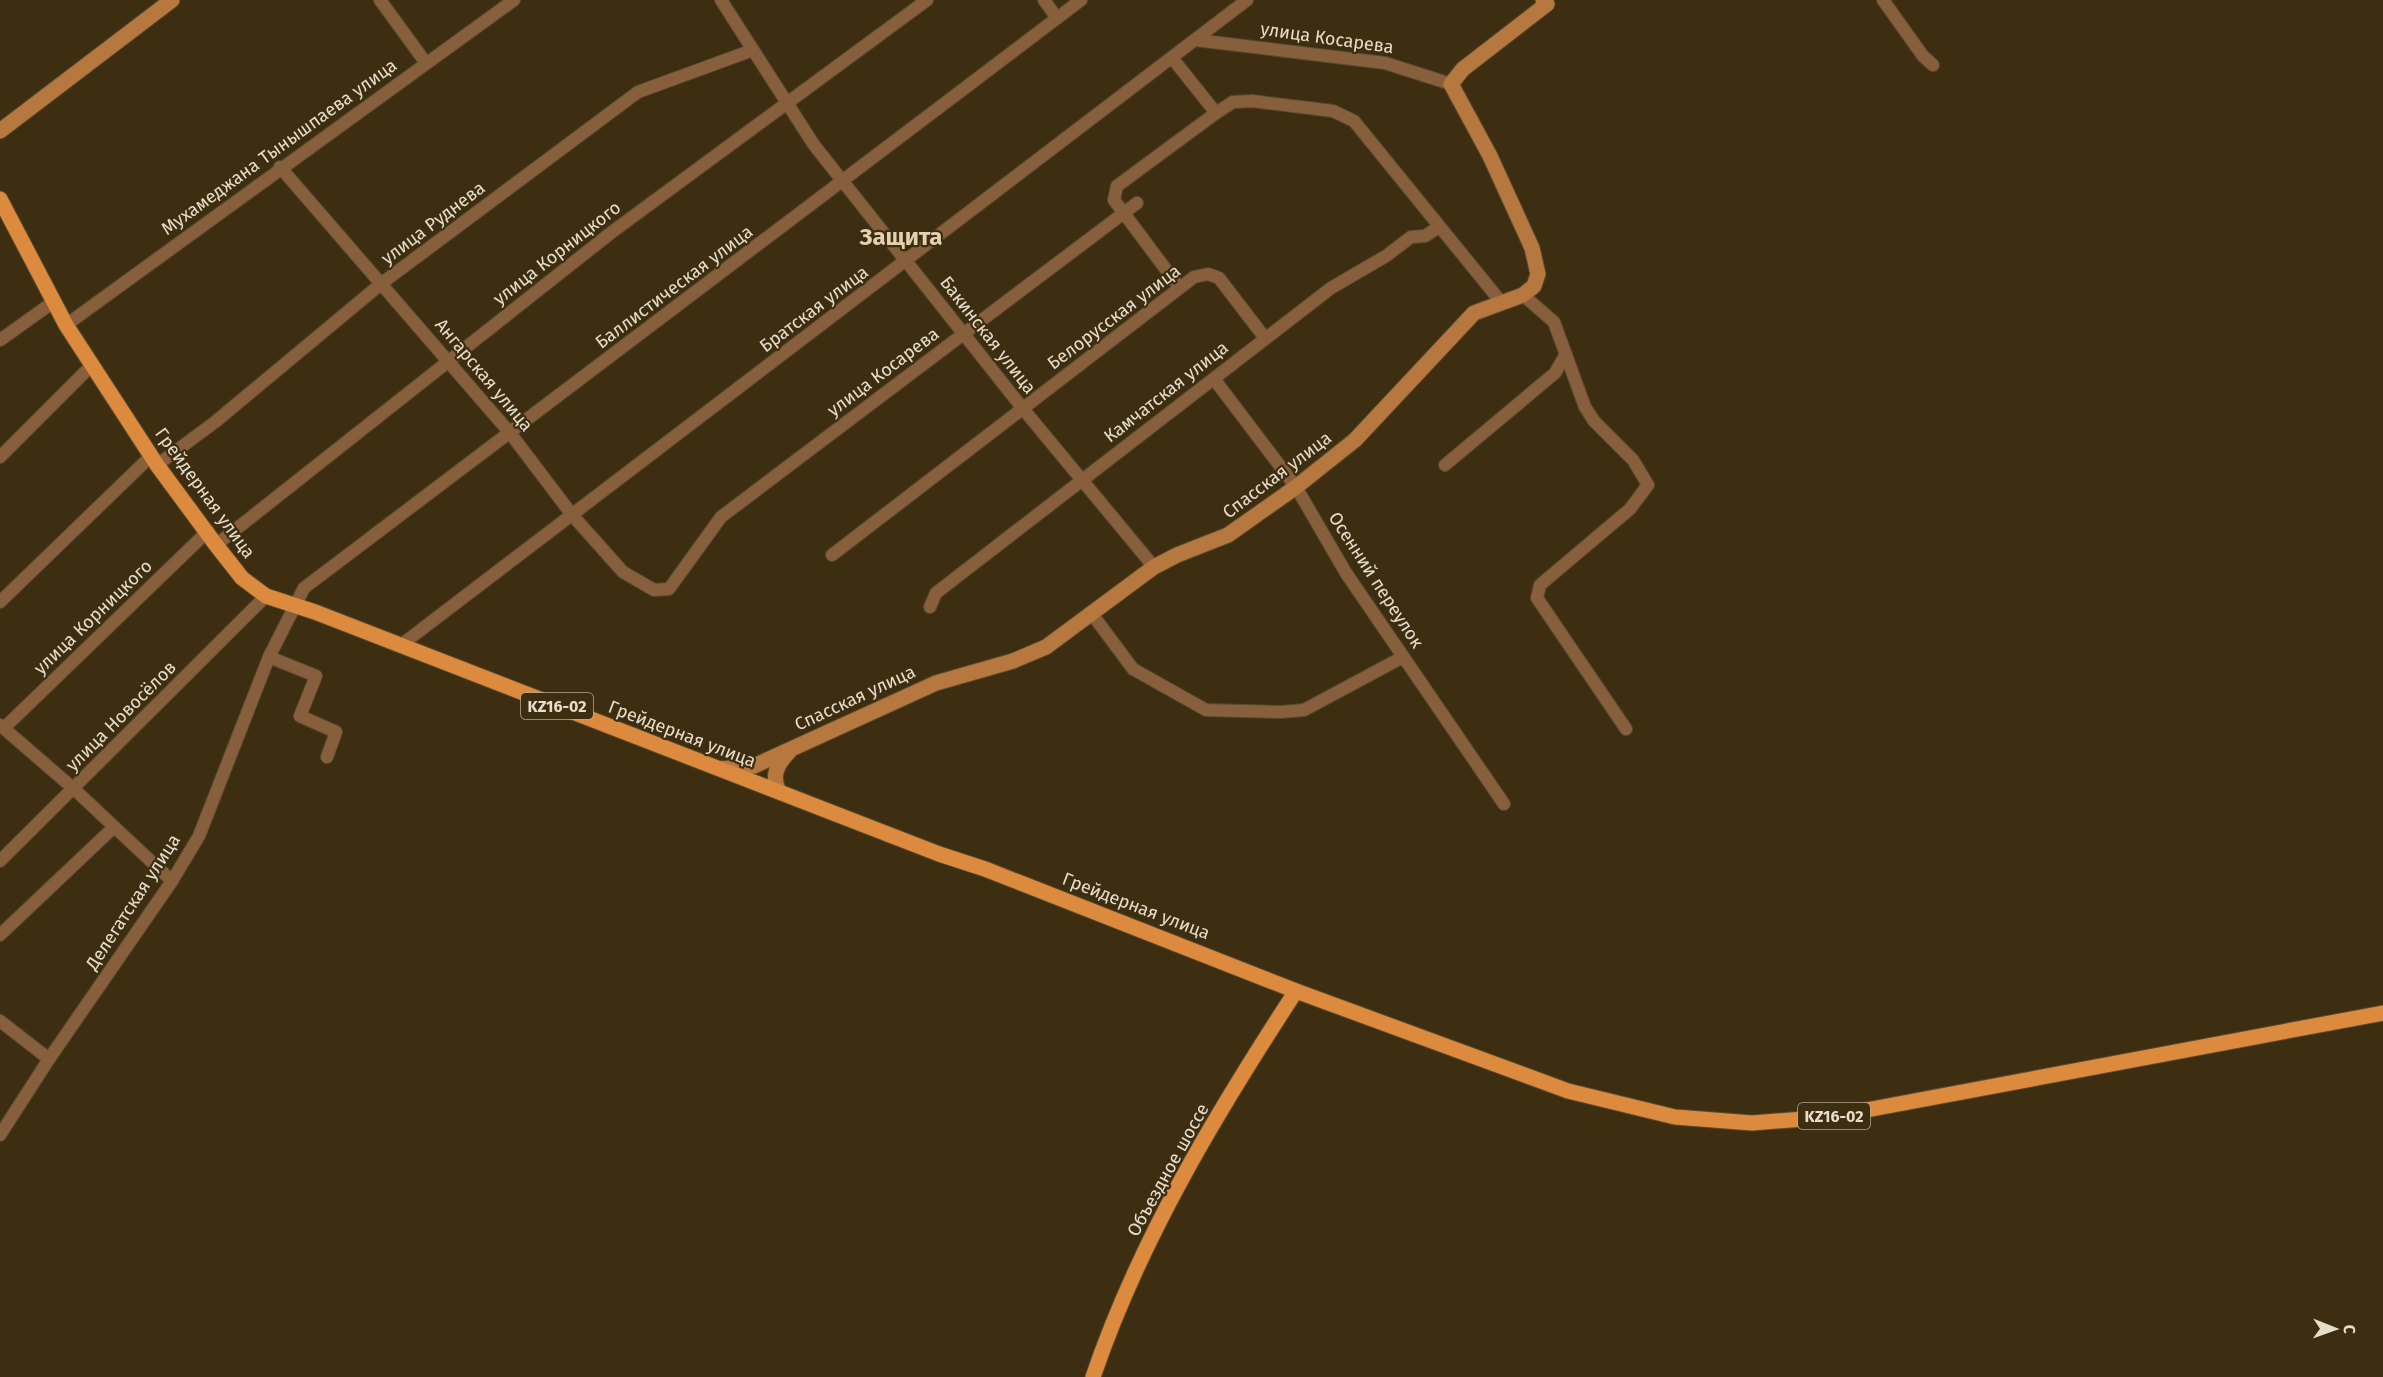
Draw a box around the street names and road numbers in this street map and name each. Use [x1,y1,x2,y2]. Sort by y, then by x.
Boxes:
street label: улица Косарева [1259,18,1395,58]
street label: Мухамеджана Тынышпаева улица [157,54,401,240]
street label: улица Руднева [377,177,489,269]
street label: улица Корницкого [489,196,625,310]
street label: Баллистическая улица [591,221,757,353]
street label: Белорусская улица [1043,260,1185,374]
street label: Братская улица [755,261,873,357]
street label: Бакинская улица [935,272,1041,398]
street label: Ангарская улица [430,314,538,436]
street label: улица Косарева [823,323,943,421]
street label: Камчатская улица [1100,337,1232,447]
street label: Грейдерная улица [150,423,260,563]
street label: Спасская улица [1218,427,1336,523]
street label: Осенний переулок [1324,508,1429,653]
street label: улица Корницкого [29,555,157,679]
street label: улица Новосёлов [61,656,181,776]
street label: Спасская улица [791,660,919,736]
road number: KZ16-02 [521,693,593,719]
street label: Грейдерная улица [605,696,759,772]
street label: Делегатская улица [80,830,185,975]
street label: Грейдерная улица [1059,868,1213,944]
street label: Объездное шоссе [1122,1100,1214,1240]
road number: KZ16-02 [1798,1103,1870,1129]

